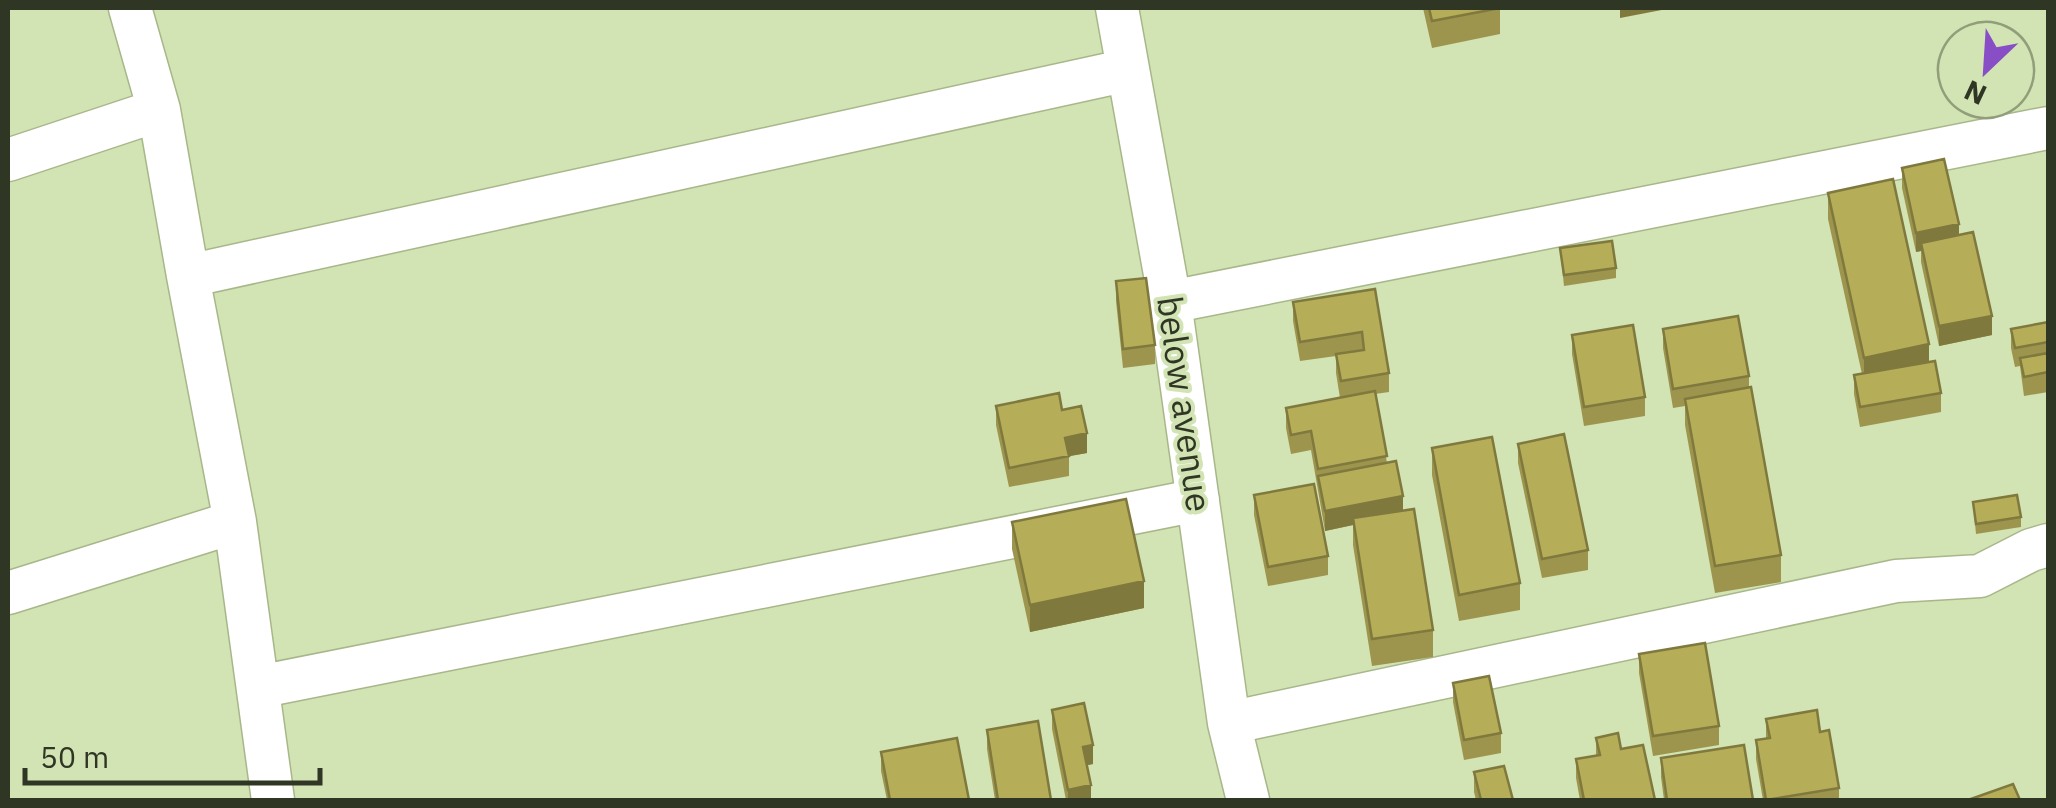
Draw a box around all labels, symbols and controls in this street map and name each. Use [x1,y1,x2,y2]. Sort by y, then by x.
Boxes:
north arrow [1936,20,2036,120]
text: N [1958,72,1992,114]
street label: below avenue [1147,293,1223,515]
scale bar [25,723,320,785]
text: 50 m [40,737,109,776]

